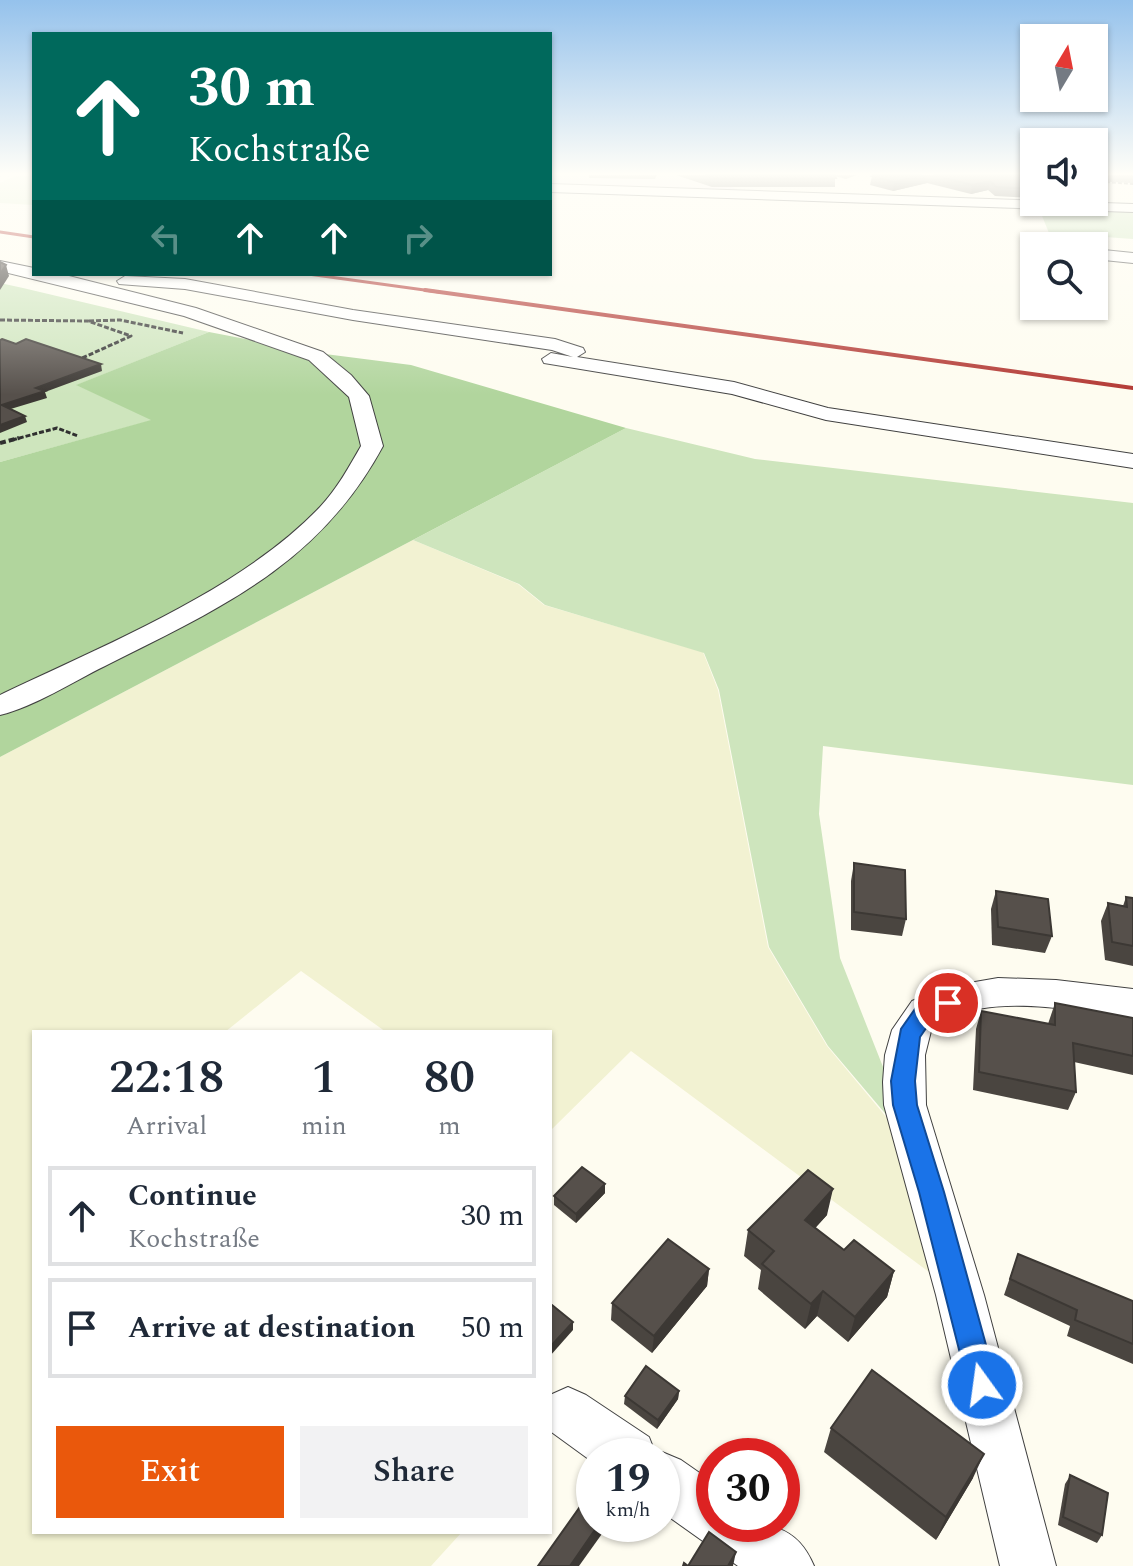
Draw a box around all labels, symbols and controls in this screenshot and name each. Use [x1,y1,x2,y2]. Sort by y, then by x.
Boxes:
north arrow [1020,24,1108,112]
map controls [1020,24,1108,320]
text: 30 m [188,46,315,131]
icon: ahead [56,64,160,168]
text: Kochstraße [188,123,371,178]
button: sound [1020,128,1108,216]
icon: left [144,216,188,260]
icon: ahead [228,216,272,260]
icon: ahead [312,216,356,260]
icon: right [396,216,440,260]
button: search [1020,232,1108,320]
pin [914,969,982,1037]
icon: arrive [926,981,970,1025]
text: 22:18 [109,1041,224,1114]
text: 1 [311,1041,337,1114]
text: 80 [424,1041,475,1114]
text: Arrival [126,1106,207,1146]
text: min [301,1106,347,1146]
text: m [438,1106,461,1146]
text: Continue [128,1173,257,1219]
text: 30 m [461,1193,524,1239]
icon: ahead [60,1194,104,1238]
text: Kochstraße [128,1219,260,1259]
text: Arrive at destination [128,1305,415,1351]
text: 50 m [461,1305,524,1351]
icon: arrive [60,1306,104,1350]
position arrow [940,1343,1024,1427]
button: Exit [56,1426,284,1518]
button: Share [300,1426,528,1518]
speed limit sign: 30 [696,1438,800,1542]
text: 19 [606,1449,650,1510]
text: km/h [606,1495,651,1525]

